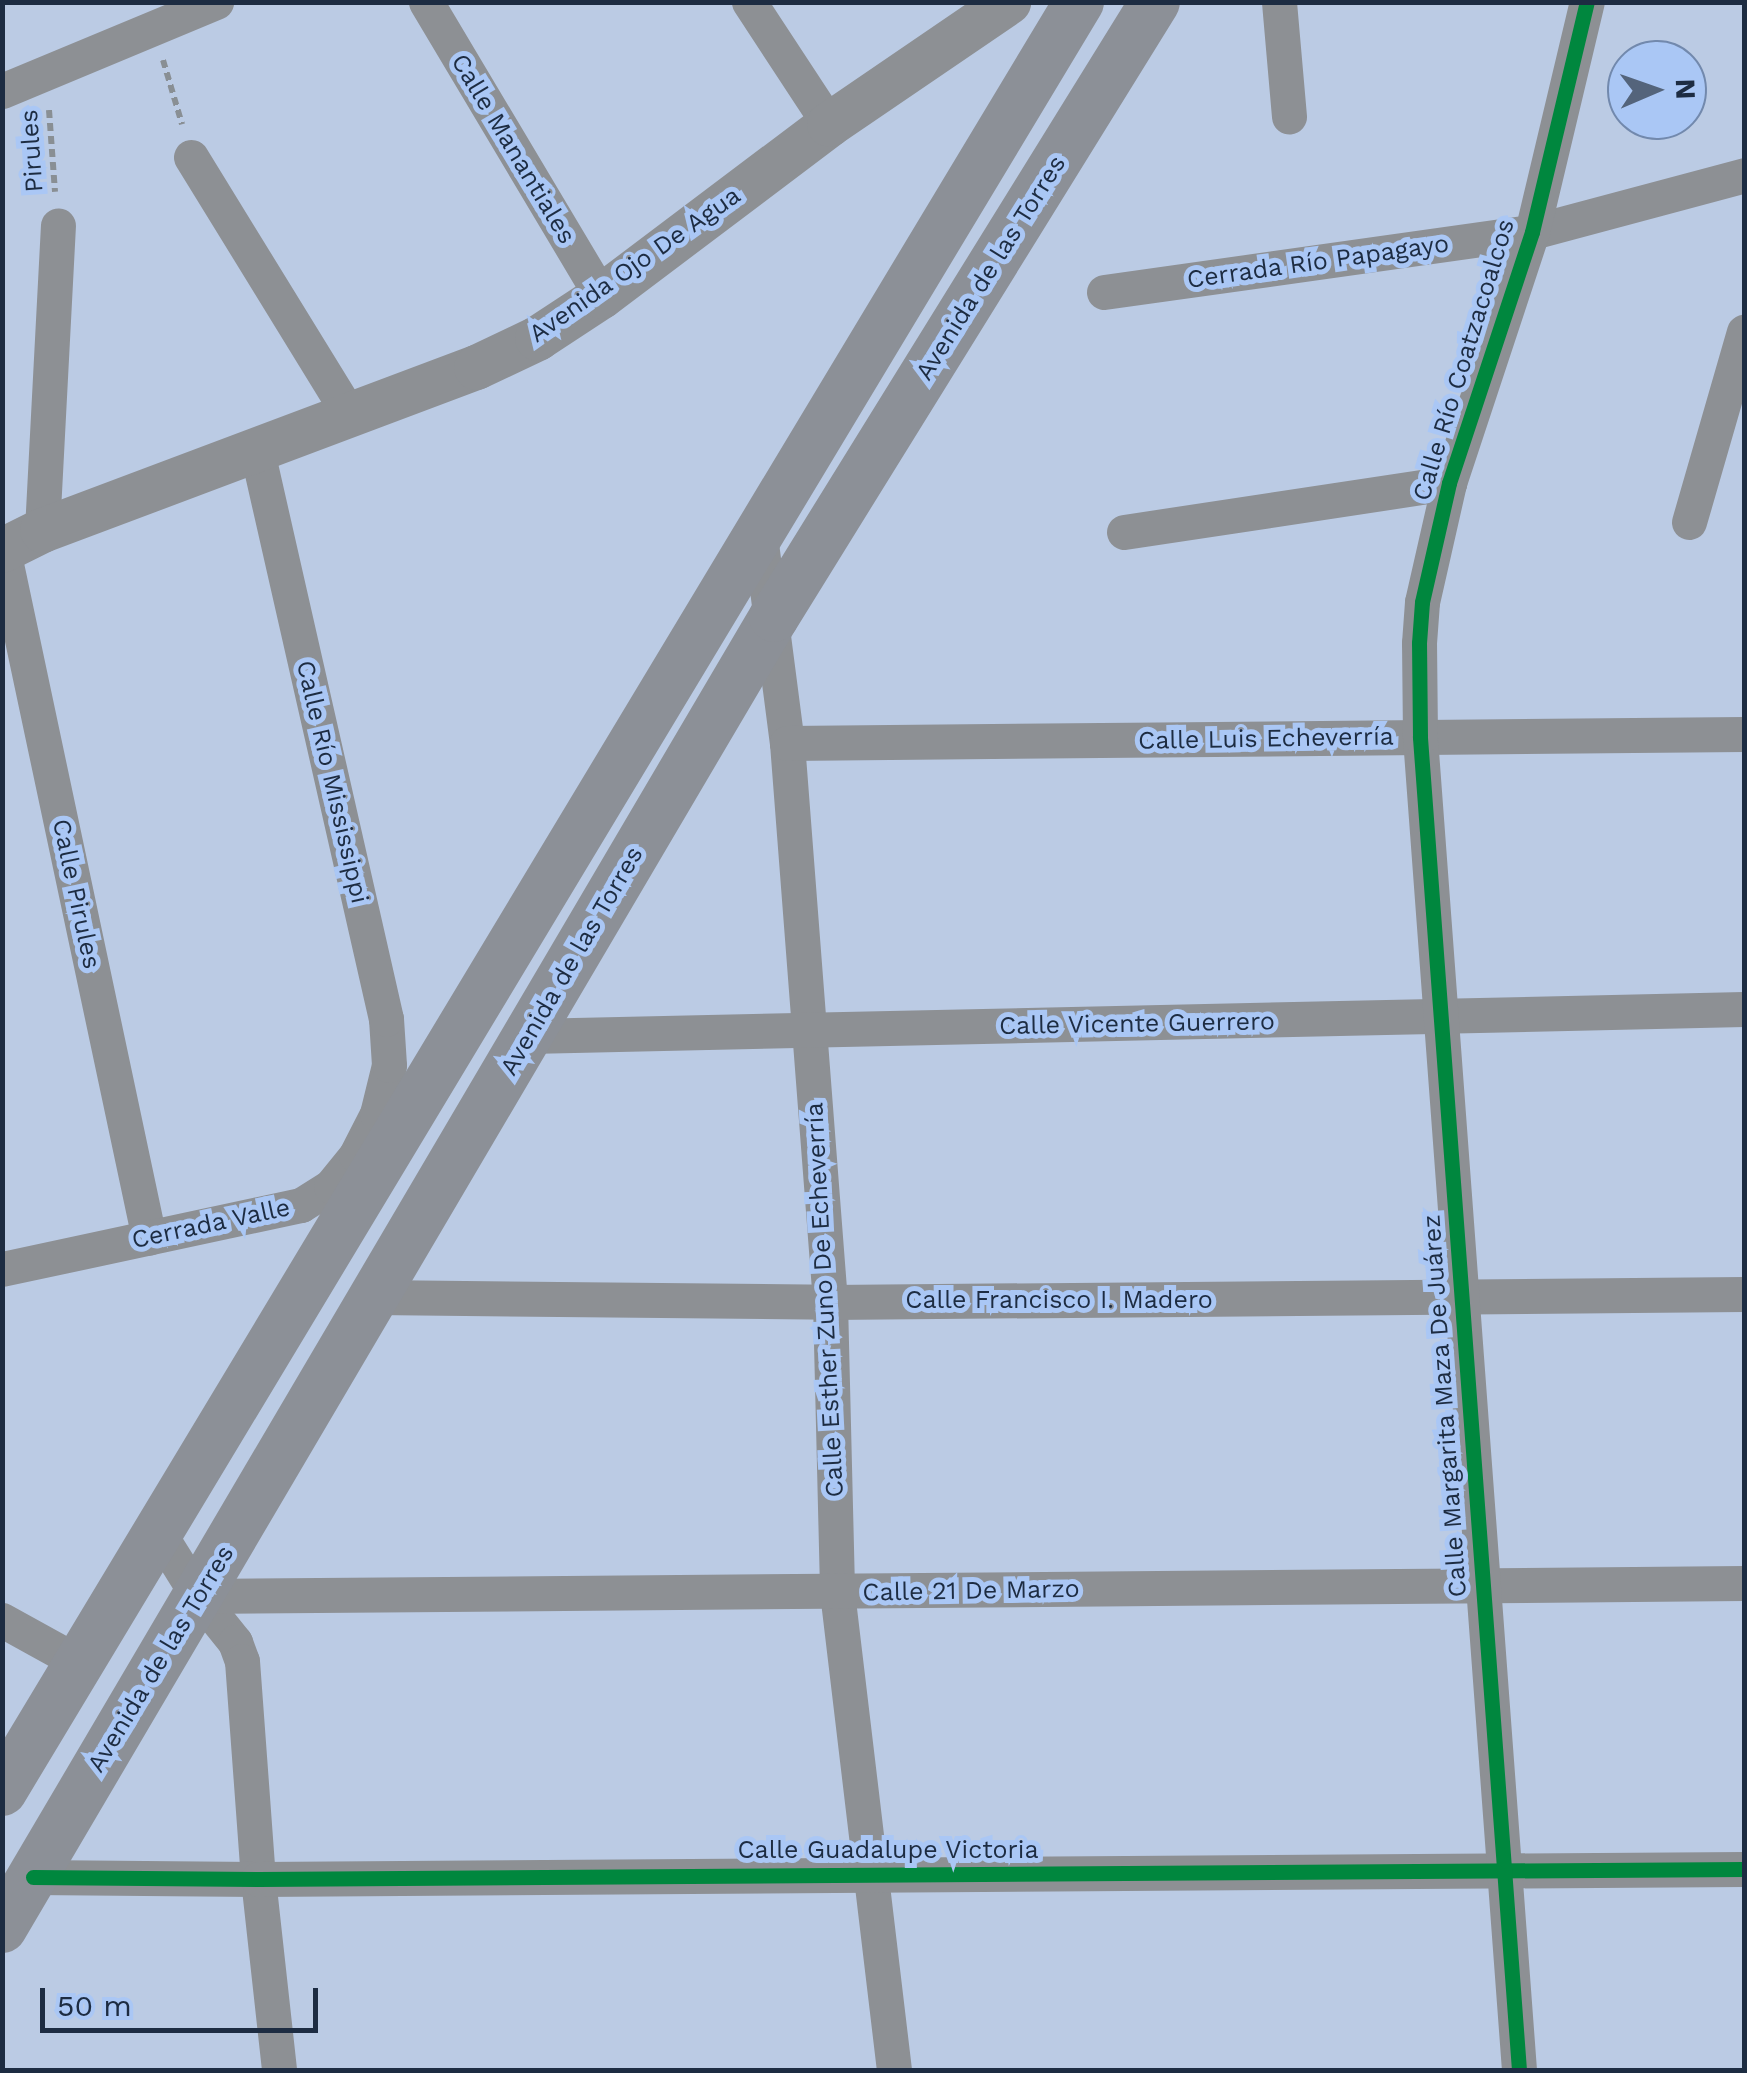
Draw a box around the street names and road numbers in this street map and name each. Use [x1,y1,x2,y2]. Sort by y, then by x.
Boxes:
street label: Calle Manantiales [444,49,582,249]
street label: Pirules [14,109,50,193]
street label: Avenida de las Torres [909,150,1073,386]
street label: Avenida Ojo De Agua [523,180,747,350]
street label: Calle Río Coatzacoalcos [1407,216,1521,504]
street label: Cerrada Río Papagayo [1185,229,1451,295]
street label: Calle Río Mississippi [289,658,375,906]
street label: Calle Luis Echeverría [1138,722,1394,756]
street label: Calle Pirules [45,816,107,972]
street label: Avenida de las Torres [494,841,650,1081]
street label: Calle Vicente Guerrero [998,1007,1276,1041]
street label: Calle Esther Zuno De Echeverría [800,1101,850,1499]
street label: Cerrada Valle [128,1192,294,1256]
street label: Calle Margarita Maza De Juárez [1417,1213,1473,1599]
street label: Calle Francisco I. Madero [905,1285,1213,1315]
street label: Avenida de las Torres [81,1540,241,1778]
street label: Calle 21 De Marzo [862,1574,1080,1608]
street label: Calle Guadalupe Victoria [737,1835,1039,1865]

